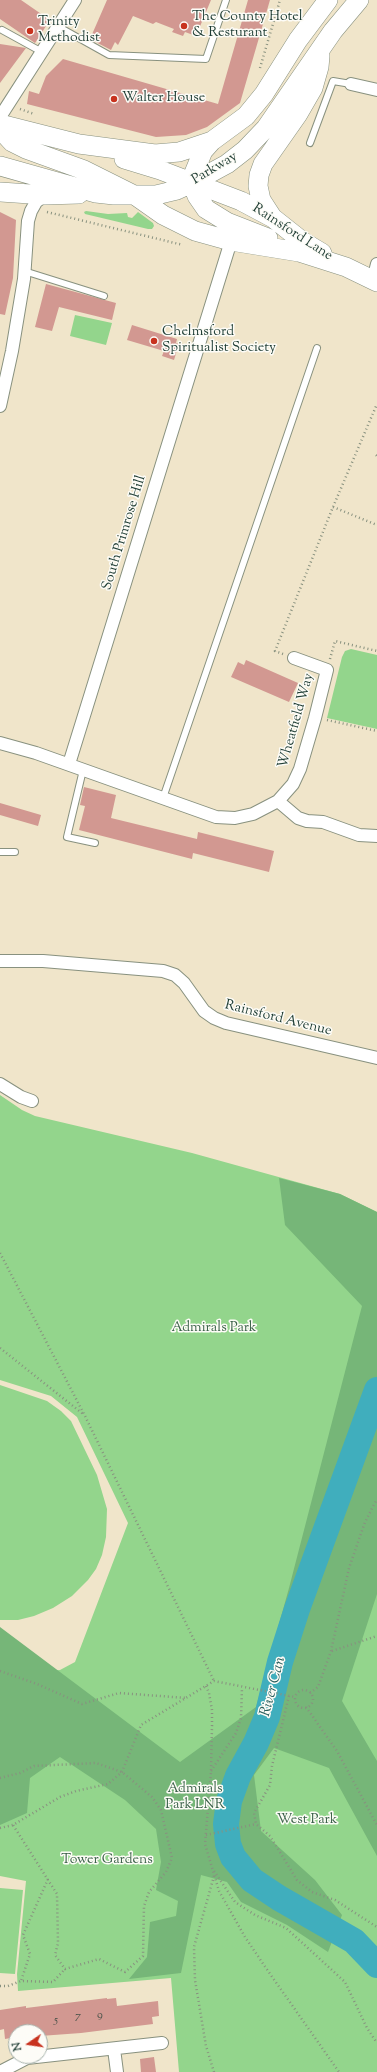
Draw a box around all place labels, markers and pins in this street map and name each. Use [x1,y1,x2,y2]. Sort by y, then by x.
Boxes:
place label: The County Hotel & Resturant [192,10,303,42]
place label: Trinity Methodist [38,15,100,48]
marker: The County Hotel & Resturant [179,21,189,31]
marker: Trinity Methodist [25,26,35,36]
place label: Walter House [122,91,205,107]
marker: Walter House [109,94,119,104]
place label: Chelmsford Spiritualist Society [162,325,276,358]
marker: Chelmsford Spiritualist Society [149,336,159,346]

